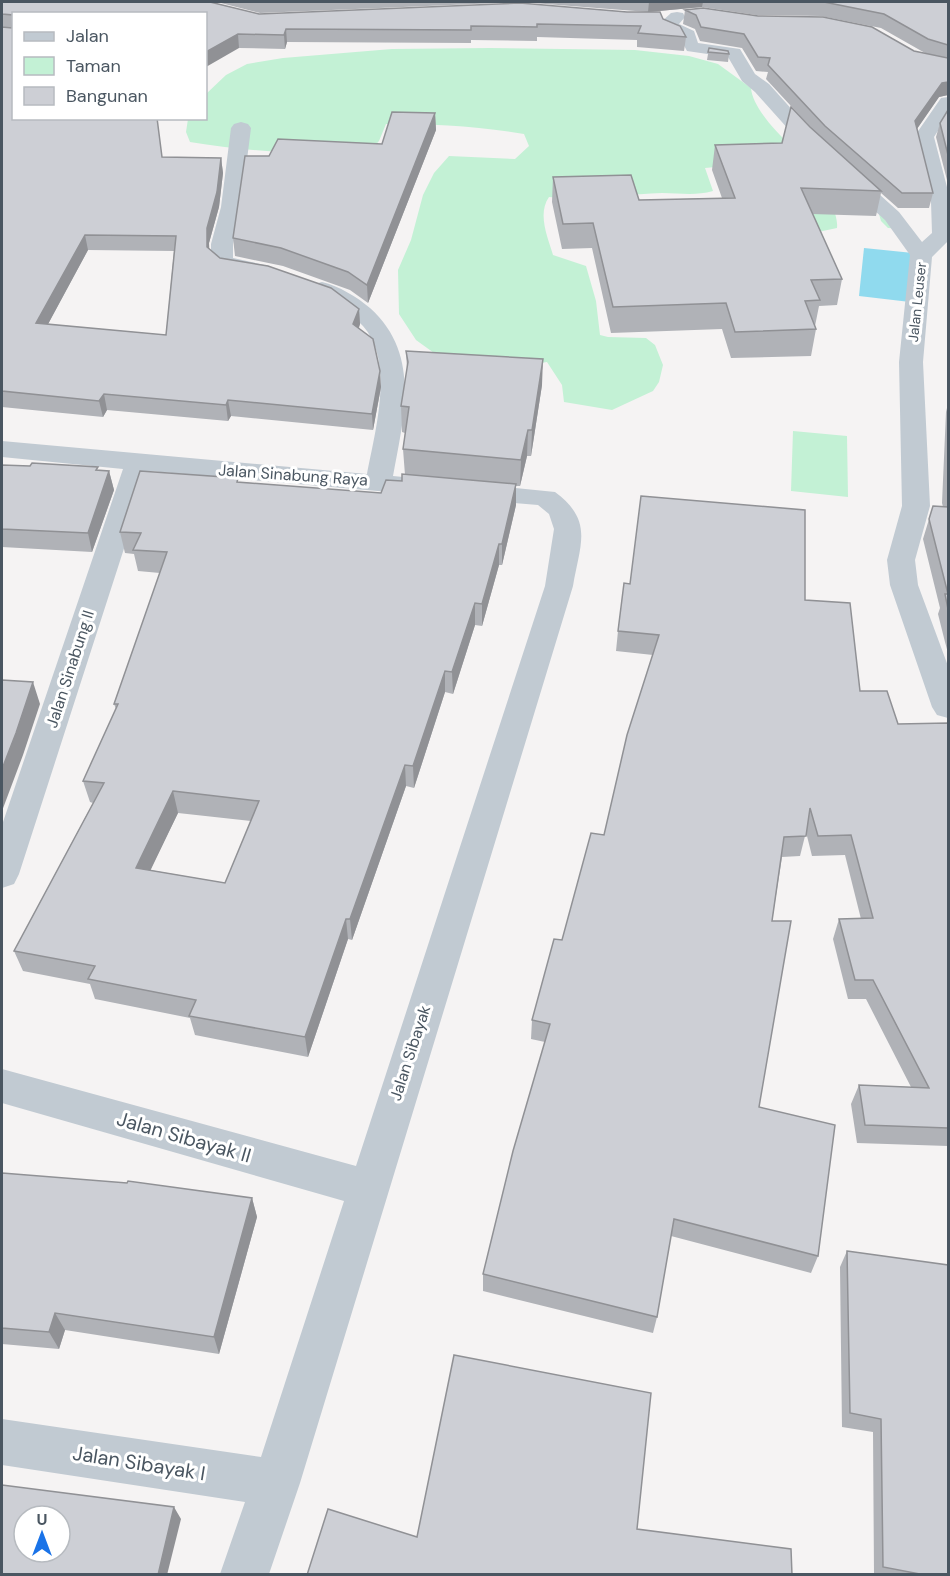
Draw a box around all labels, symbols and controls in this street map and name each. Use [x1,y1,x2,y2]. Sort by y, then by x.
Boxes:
legend [12,12,207,120]
text: Jalan [66,24,109,48]
text: Taman [66,54,121,78]
text: Bangunan [66,84,148,108]
street label: Jalan Leuser [904,261,930,343]
street label: Jalan Sinabung Raya [218,459,368,491]
street label: Jalan Sinabung II [41,608,99,730]
street label: Jalan Sibayak [385,1003,435,1103]
street label: Jalan Sibayak II [114,1105,254,1169]
street label: Jalan Sibayak I [71,1440,207,1486]
north arrow [12,1504,72,1564]
text: U [37,1509,47,1530]

